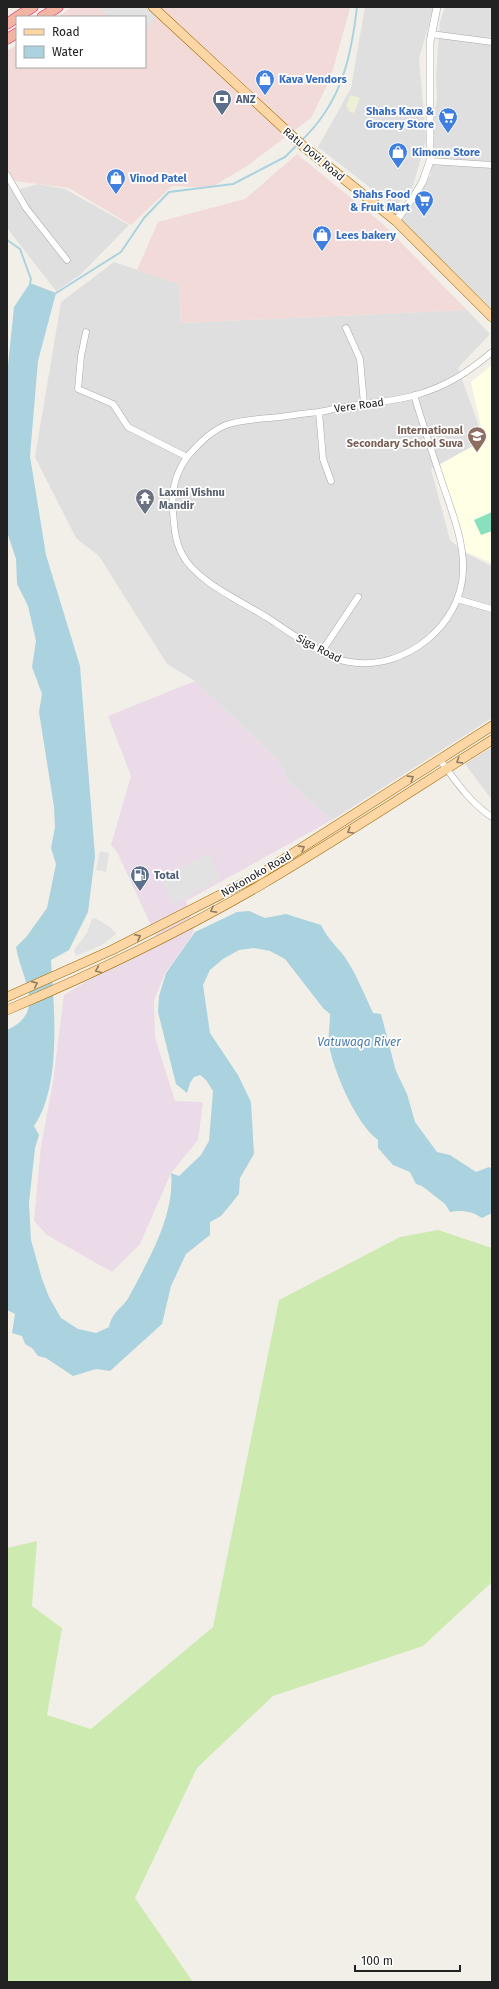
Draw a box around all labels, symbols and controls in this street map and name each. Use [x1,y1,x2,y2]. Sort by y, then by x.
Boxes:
legend [16,16,146,68]
text: Road [52,25,80,39]
text: Water [52,45,84,59]
shop icon: Kava Vendors [254,68,276,96]
place label: Kava Vendors [279,73,347,86]
bank icon: ANZ [211,88,233,116]
place label: ANZ [235,93,256,106]
place label: Shahs Kava & Grocery Store [366,105,435,131]
supermarket icon: Shahs Kava & Grocery Store [437,106,459,134]
street label: Ratu Dovi Road [280,125,347,184]
shop icon: Kimono Store [387,141,409,169]
place label: Kimono Store [412,146,480,159]
shop icon: Vinod Patel [105,167,127,195]
place label: Vinod Patel [129,172,188,185]
place label: Shahs Food & Fruit Mart [350,188,411,214]
supermarket icon: Shahs Food & Fruit Mart [413,189,435,217]
shop icon: Lees bakery [311,224,333,252]
place label: Lees bakery [336,229,396,242]
street label: Vere Road [333,396,385,415]
place label: International Secondary School Suva [347,424,464,450]
school or university icon: International Secondary School Suva [466,425,488,453]
place label: Laxmi Vishnu Mandir [159,486,225,512]
temple icon: Laxmi Vishnu Mandir [134,487,156,515]
street label: Siga Road [294,632,343,665]
one-way arrow [456,756,463,763]
one-way arrow [407,775,414,783]
one-way arrow [347,826,354,833]
one-way arrow [297,846,304,853]
street label: Nokonoko Road [219,849,294,900]
fuel station icon: Total [129,864,151,892]
place label: Total [154,869,180,882]
one-way arrow [210,906,217,913]
one-way arrow [134,934,142,942]
one-way arrow [94,965,102,973]
one-way arrow [32,981,39,989]
water label: Vatuwaqa River [317,1035,401,1049]
scale bar [355,1947,460,1973]
text: 100 m [361,1954,393,1968]

